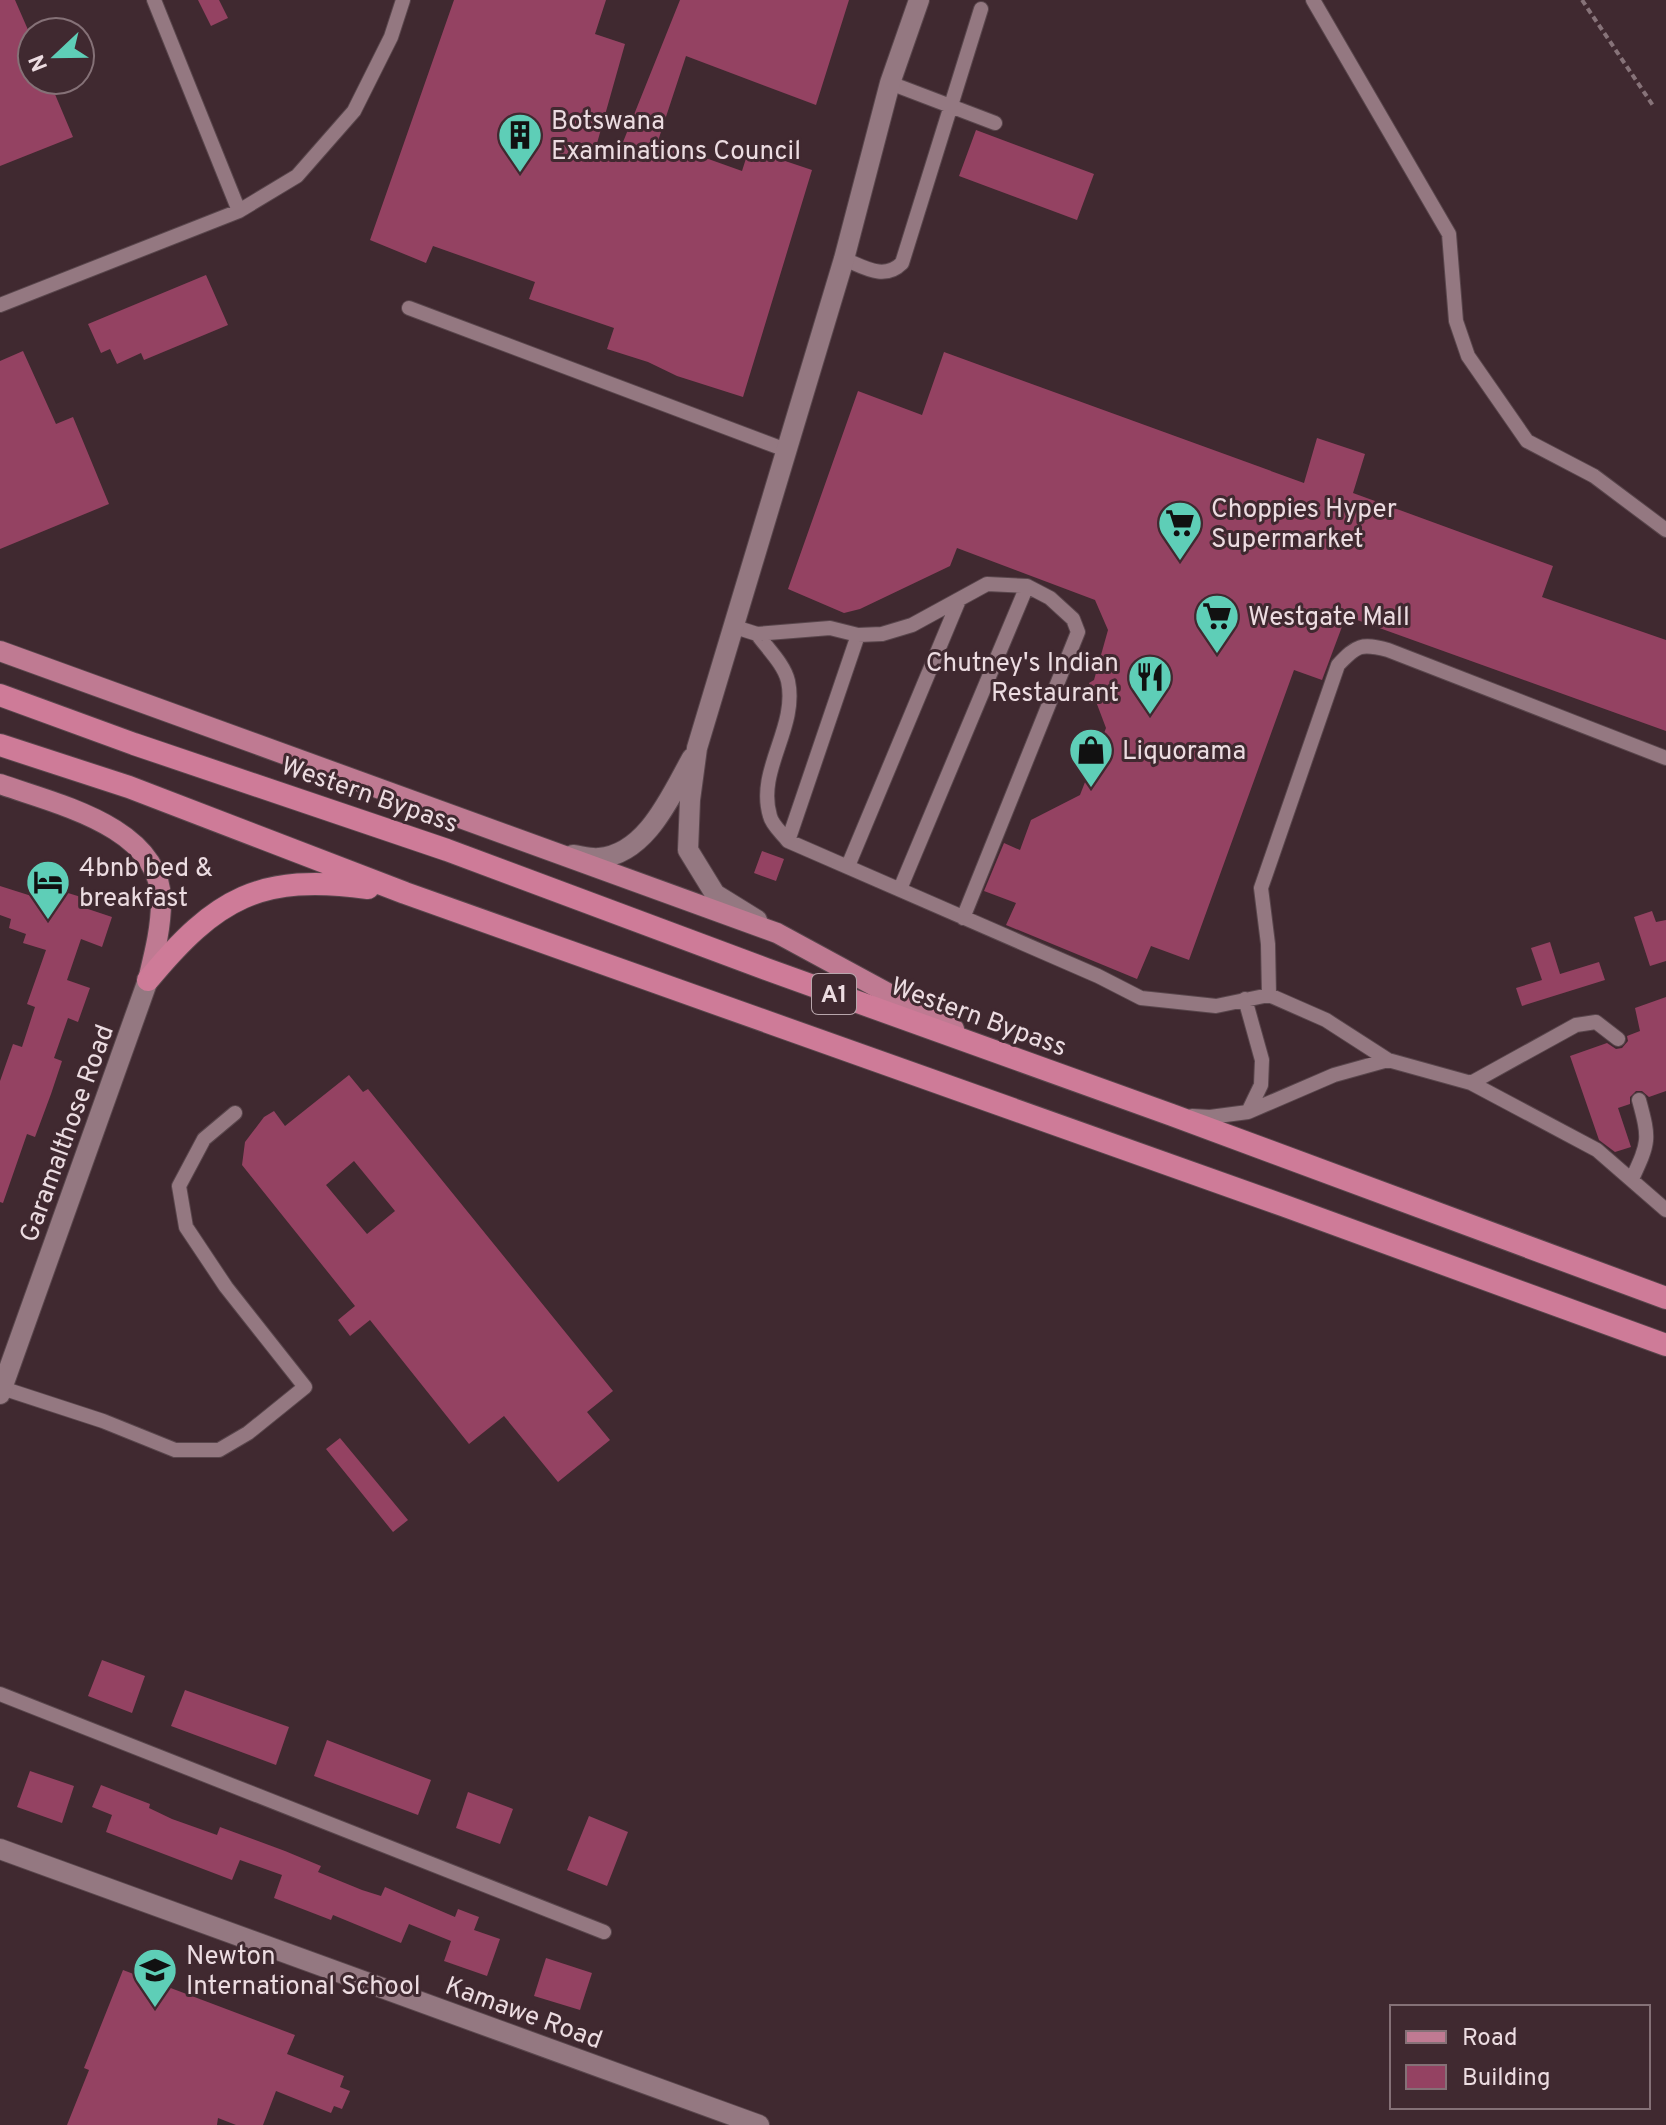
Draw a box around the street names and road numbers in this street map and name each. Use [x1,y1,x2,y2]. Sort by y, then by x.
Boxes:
street label: Western Bypass [276,751,462,842]
street label: Western Bypass [886,971,1071,1065]
road number: A1 [812,974,856,1014]
street label: Garamalthose Road [14,1021,123,1247]
street label: Kamawe Road [440,1971,606,2058]

